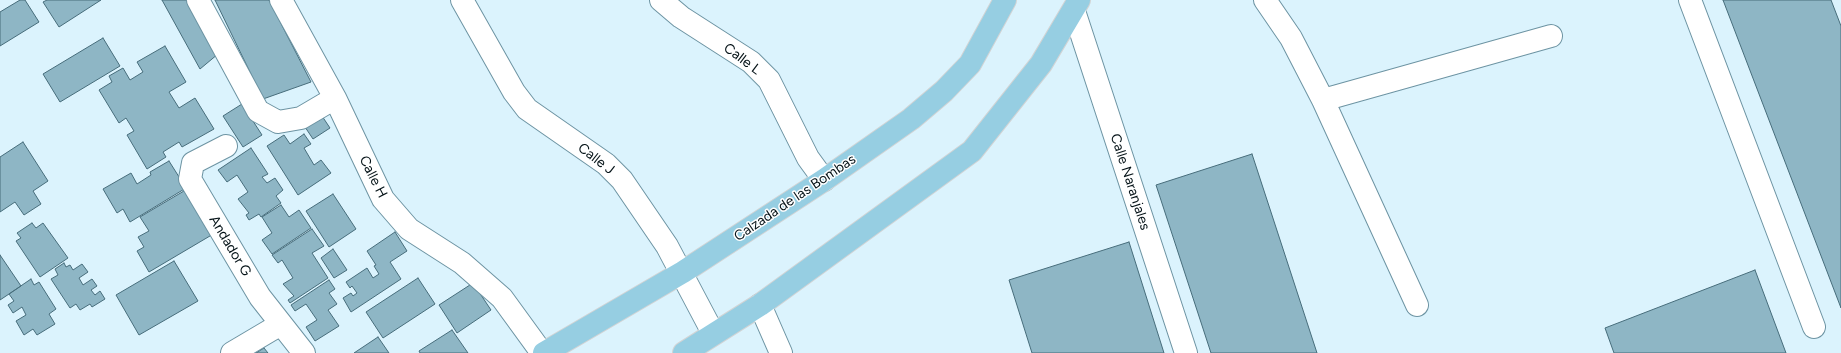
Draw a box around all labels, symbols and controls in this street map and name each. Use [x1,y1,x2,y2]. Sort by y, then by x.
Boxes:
street label: Calle L [720,40,764,78]
street label: Calle Naranjales [1107,132,1153,232]
street label: Calle J [574,140,618,178]
street label: Calzada de las Bombas [731,151,859,245]
street label: Calle H [355,153,391,201]
street label: Andador G [205,213,255,279]

